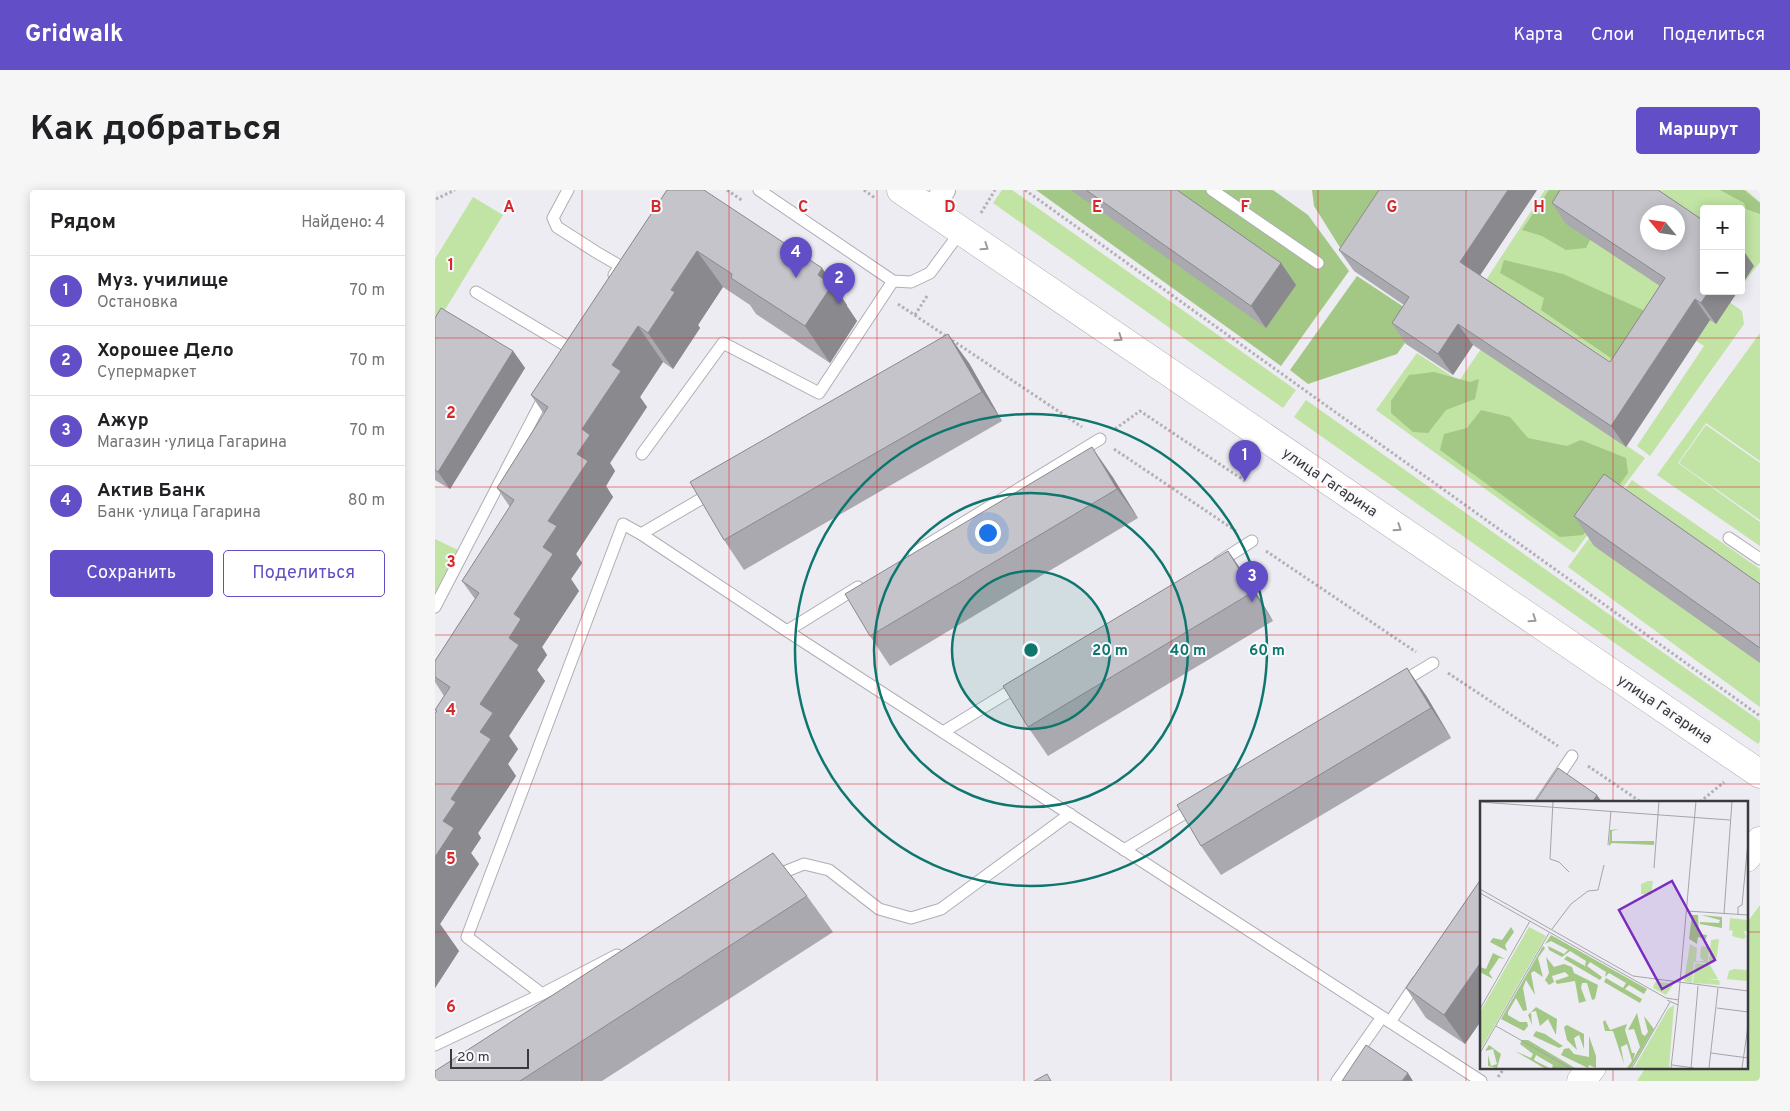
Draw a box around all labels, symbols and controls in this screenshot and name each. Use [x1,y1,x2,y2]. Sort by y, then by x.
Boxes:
text: Gridwalk [25,20,123,50]
text: Карта [1513,24,1563,47]
text: Слои [1591,24,1634,47]
text: Поделиться [1662,24,1765,47]
button: Маршрут [1636,107,1760,154]
text: Как добраться [30,108,282,152]
text: A [503,198,515,218]
text: B [650,198,662,218]
text: C [798,198,808,218]
text: D [944,198,956,218]
text: E [1092,198,1102,218]
text: F [1240,198,1250,218]
text: G [1387,198,1397,218]
text: H [1533,198,1545,218]
north arrow [1640,205,1685,250]
map controls [1700,205,1745,295]
button: + [1700,205,1745,250]
text: Рядом [50,209,116,236]
text: Найдено: 4 [301,213,385,233]
pin: 4 [780,237,812,278]
one-way arrow [979,241,989,250]
button: − [1700,250,1745,295]
text: 1 [448,256,454,276]
pin: 2 [823,263,855,304]
text: Муз. училище [97,269,228,293]
text: 1 [63,281,69,301]
text: 70 m [350,281,385,301]
text: Остановка [97,293,178,313]
one-way arrow [1113,332,1123,341]
text: Хорошее Дело [97,339,234,363]
text: 2 [61,351,71,371]
text: 70 m [350,351,385,371]
text: Супермаркет [97,363,197,383]
text: 2 [446,404,456,424]
text: Ажур [97,409,149,433]
text: 3 [61,421,71,441]
text: 70 m [350,421,385,441]
text: Магазин · улица Гагарина [97,433,287,453]
pin: 1 [1229,440,1261,481]
street label: улица Гагарина [1278,444,1380,522]
text: Актив Банк [97,479,206,503]
text: 4 [61,491,71,511]
text: 80 m [348,491,385,511]
text: Банк · улица Гагарина [97,503,261,523]
your location [975,520,1001,546]
one-way arrow [1393,522,1402,531]
button: Сохранить [50,550,213,597]
button: Поделиться [223,550,385,597]
text: 3 [446,553,456,573]
pin: 3 [1236,561,1268,602]
one-way arrow [1527,613,1536,622]
centre of rings [1022,641,1040,659]
text: 20 m [1092,642,1128,661]
text: 40 m [1170,642,1206,661]
text: 60 m [1249,642,1285,661]
street label: улица Гагарина [1613,671,1715,749]
text: 4 [446,701,456,721]
inset map [1480,801,1747,1068]
text: 5 [446,850,456,870]
text: 6 [446,998,456,1018]
scale bar [450,1046,529,1069]
text: 20 m [457,1049,490,1066]

